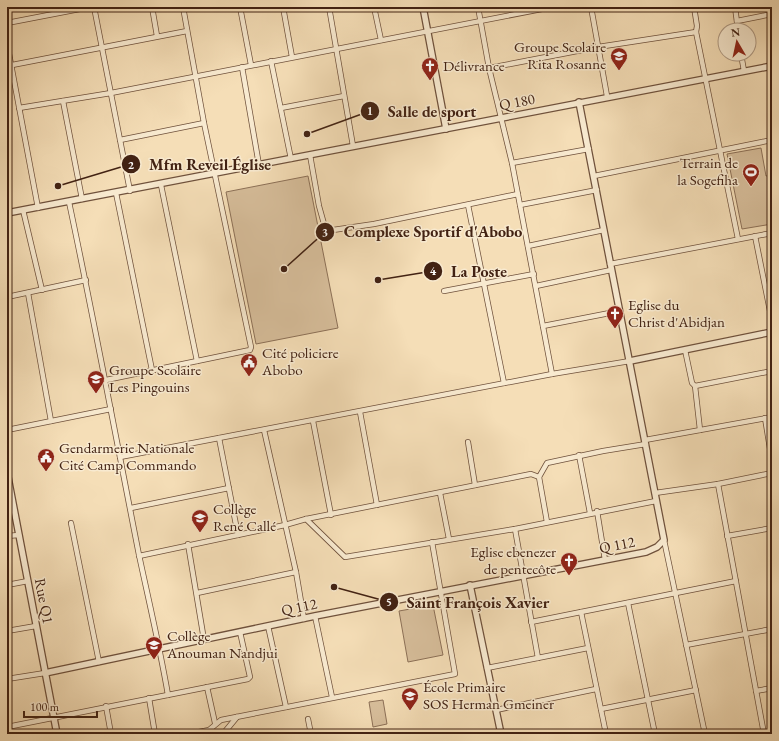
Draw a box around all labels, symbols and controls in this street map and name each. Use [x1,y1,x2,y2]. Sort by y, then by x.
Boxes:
north arrow [717,22,757,62]
text: N [730,24,741,40]
place label: Groupe Scolaire Rita Rosanne [514,37,606,73]
school or university icon: Groupe Scolaire Rita Rosanne [609,46,629,71]
church icon: Délivrance [420,56,440,81]
place label: Délivrance [443,56,505,75]
street label: Q 180 [497,89,536,114]
callout: Salle de sport [360,97,485,125]
text: Salle de sport [388,101,476,122]
text: 1 [367,103,373,119]
callout: Mfm Reveil Église [121,150,279,178]
place label: Terrain de la Sogefiha [677,153,738,189]
text: Mfm Reveil Église [149,154,271,175]
text: 2 [128,157,135,173]
sports icon: Terrain de la Sogefiha [741,162,761,187]
callout: Complexe Sportif d'Abobo [315,218,530,246]
text: Complexe Sportif d'Abobo [344,221,522,242]
text: 3 [322,224,328,240]
callout: La Poste [423,257,515,285]
text: La Poste [451,261,507,282]
text: 4 [430,263,437,279]
place label: Eglise du Christ d'Abidjan [628,295,725,331]
church icon: Eglise du Christ d'Abidjan [605,304,625,329]
place label: Cité policiere Abobo [261,343,339,379]
public building icon: Cité policiere Abobo [239,352,259,377]
place label: Groupe Scolaire Les Pingouins [109,360,201,396]
school or university icon: Groupe Scolaire Les Pingouins [86,369,106,394]
place label: Gendarmerie Nationale Cité Camp Commando [59,438,196,474]
public building icon: Gendarmerie Nationale Cité Camp Commando [36,447,56,472]
place label: Collège René Callé [213,499,276,535]
school or university icon: Collège René Callé [190,508,210,533]
street label: Q 112 [597,532,637,557]
place label: Eglise ebenezer de pentecôte [470,542,556,578]
church icon: Eglise ebenezer de pentecôte [559,551,579,576]
street label: Rue Q1 [31,576,58,625]
callout: Saint François Xavier [379,588,558,616]
text: Saint François Xavier [407,592,550,613]
street label: Q 112 [279,593,319,620]
text: 5 [386,594,392,610]
place label: Collège Anouman Nandjui [166,626,278,662]
school or university icon: Collège Anouman Nandjui [144,635,164,660]
place label: École Primaire SOS Herman Gmeiner [423,677,554,713]
school or university icon: École Primaire SOS Herman Gmeiner [400,686,420,711]
scale bar [24,693,97,719]
text: 100 m [30,699,60,715]

